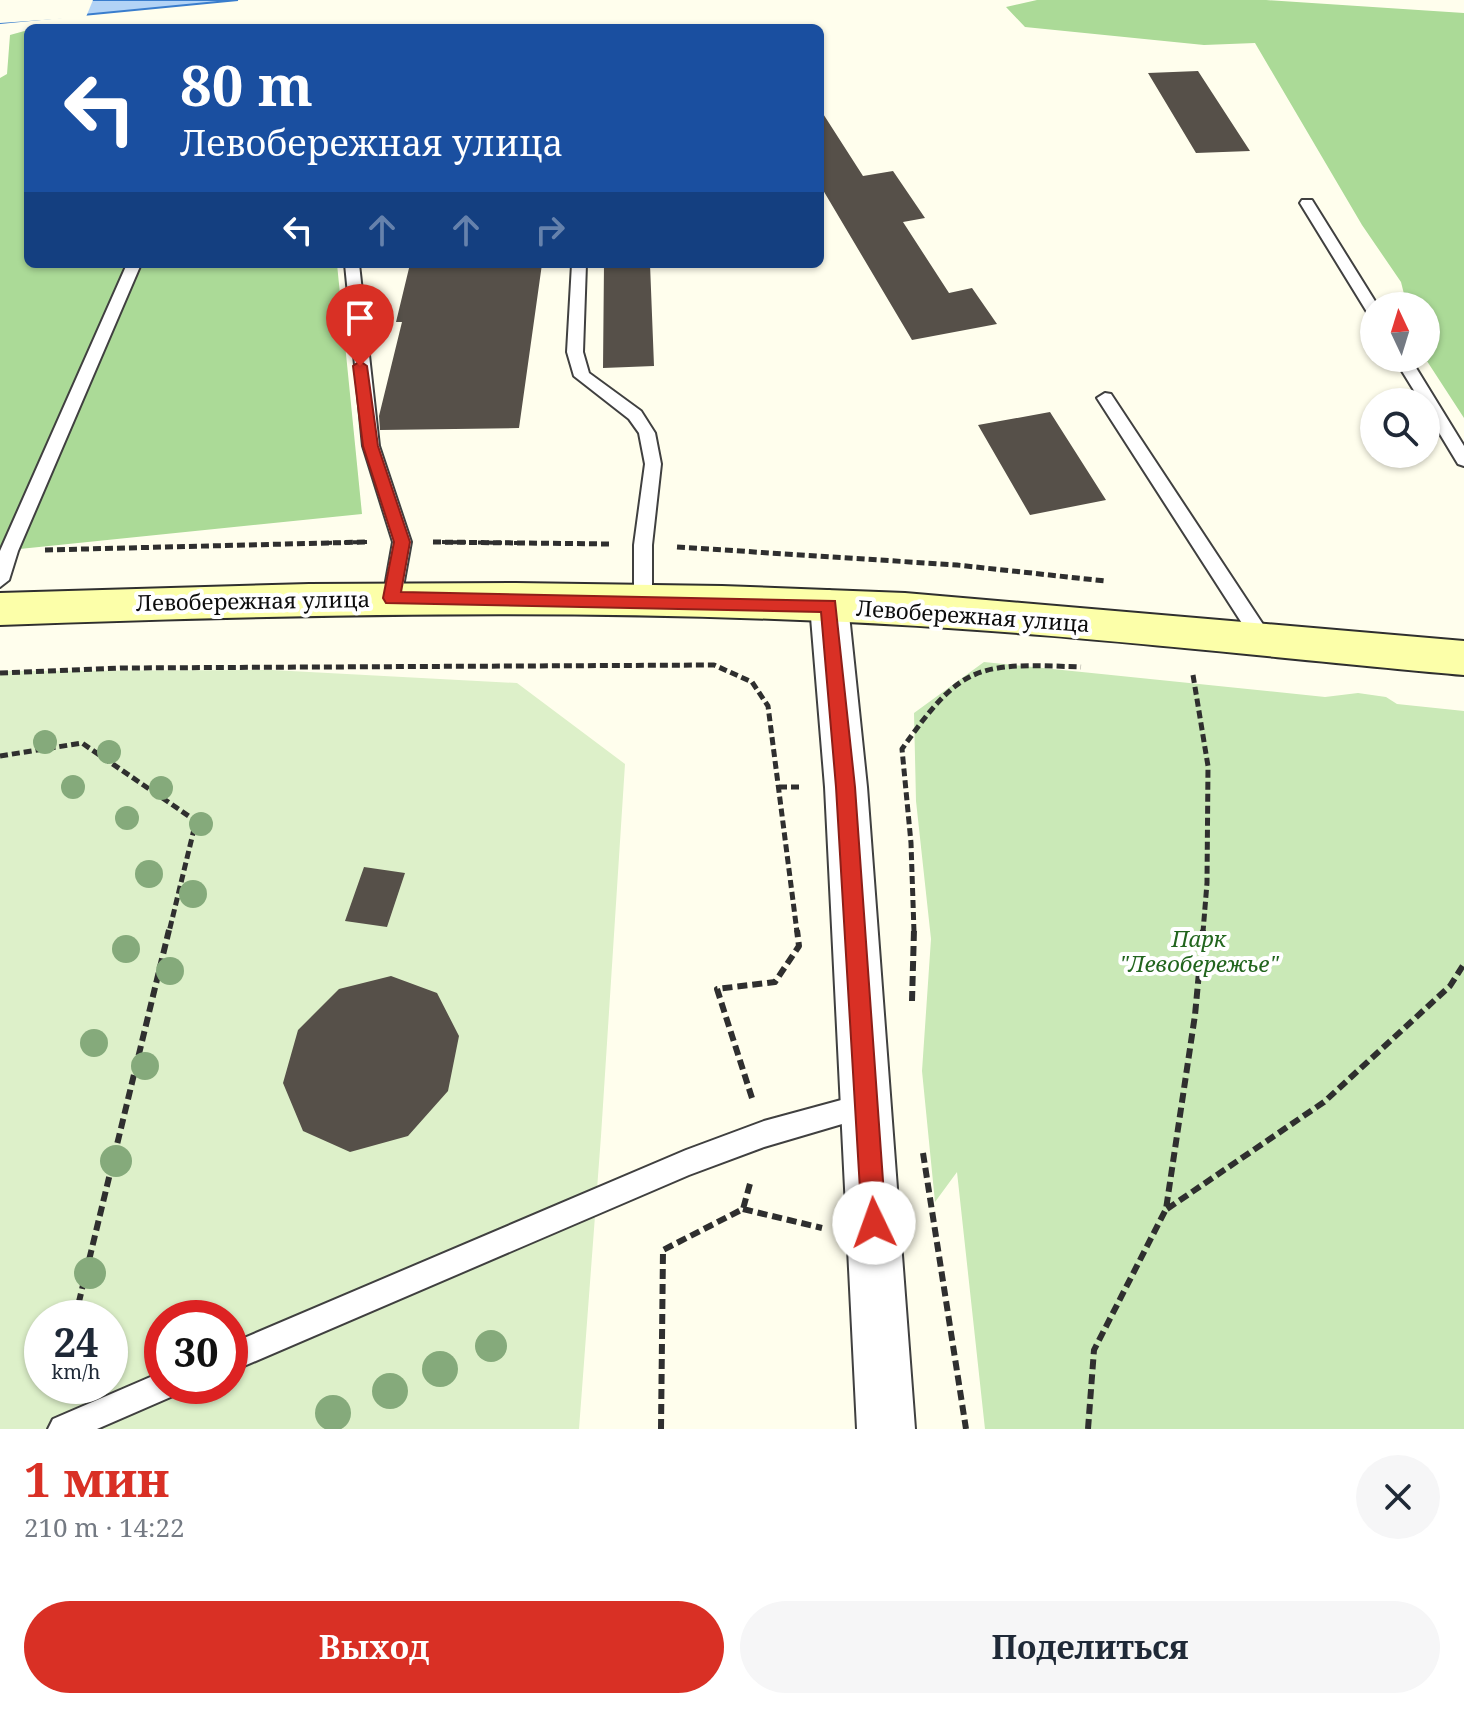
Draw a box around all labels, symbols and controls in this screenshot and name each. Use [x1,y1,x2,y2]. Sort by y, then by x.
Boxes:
text: 80 m [180,46,313,122]
icon: left [48,56,152,160]
text: Левобережная улица [180,118,563,167]
icon: left [276,208,320,252]
icon: ahead [360,208,404,252]
icon: ahead [444,208,488,252]
icon: right [528,208,572,252]
pin [326,284,394,366]
north arrow [1360,292,1440,372]
map controls [1360,292,1440,468]
icon: arrive [338,296,382,340]
button: search [1360,388,1440,468]
street label: Левобережная улица [136,583,370,617]
street label: Левобережная улица [855,592,1091,638]
park label: Парк "Левобережье" [1120,923,1279,978]
position arrow [832,1181,916,1265]
speed limit sign: 30 [144,1300,248,1404]
text: 24 [53,1314,99,1369]
text: km/h [51,1358,101,1385]
text: 1 мин [24,1446,169,1511]
button: close [1356,1455,1440,1539]
text: 210 m · 14:22 [24,1509,185,1545]
button: Выход [24,1601,724,1693]
button: Поделиться [740,1601,1440,1693]

